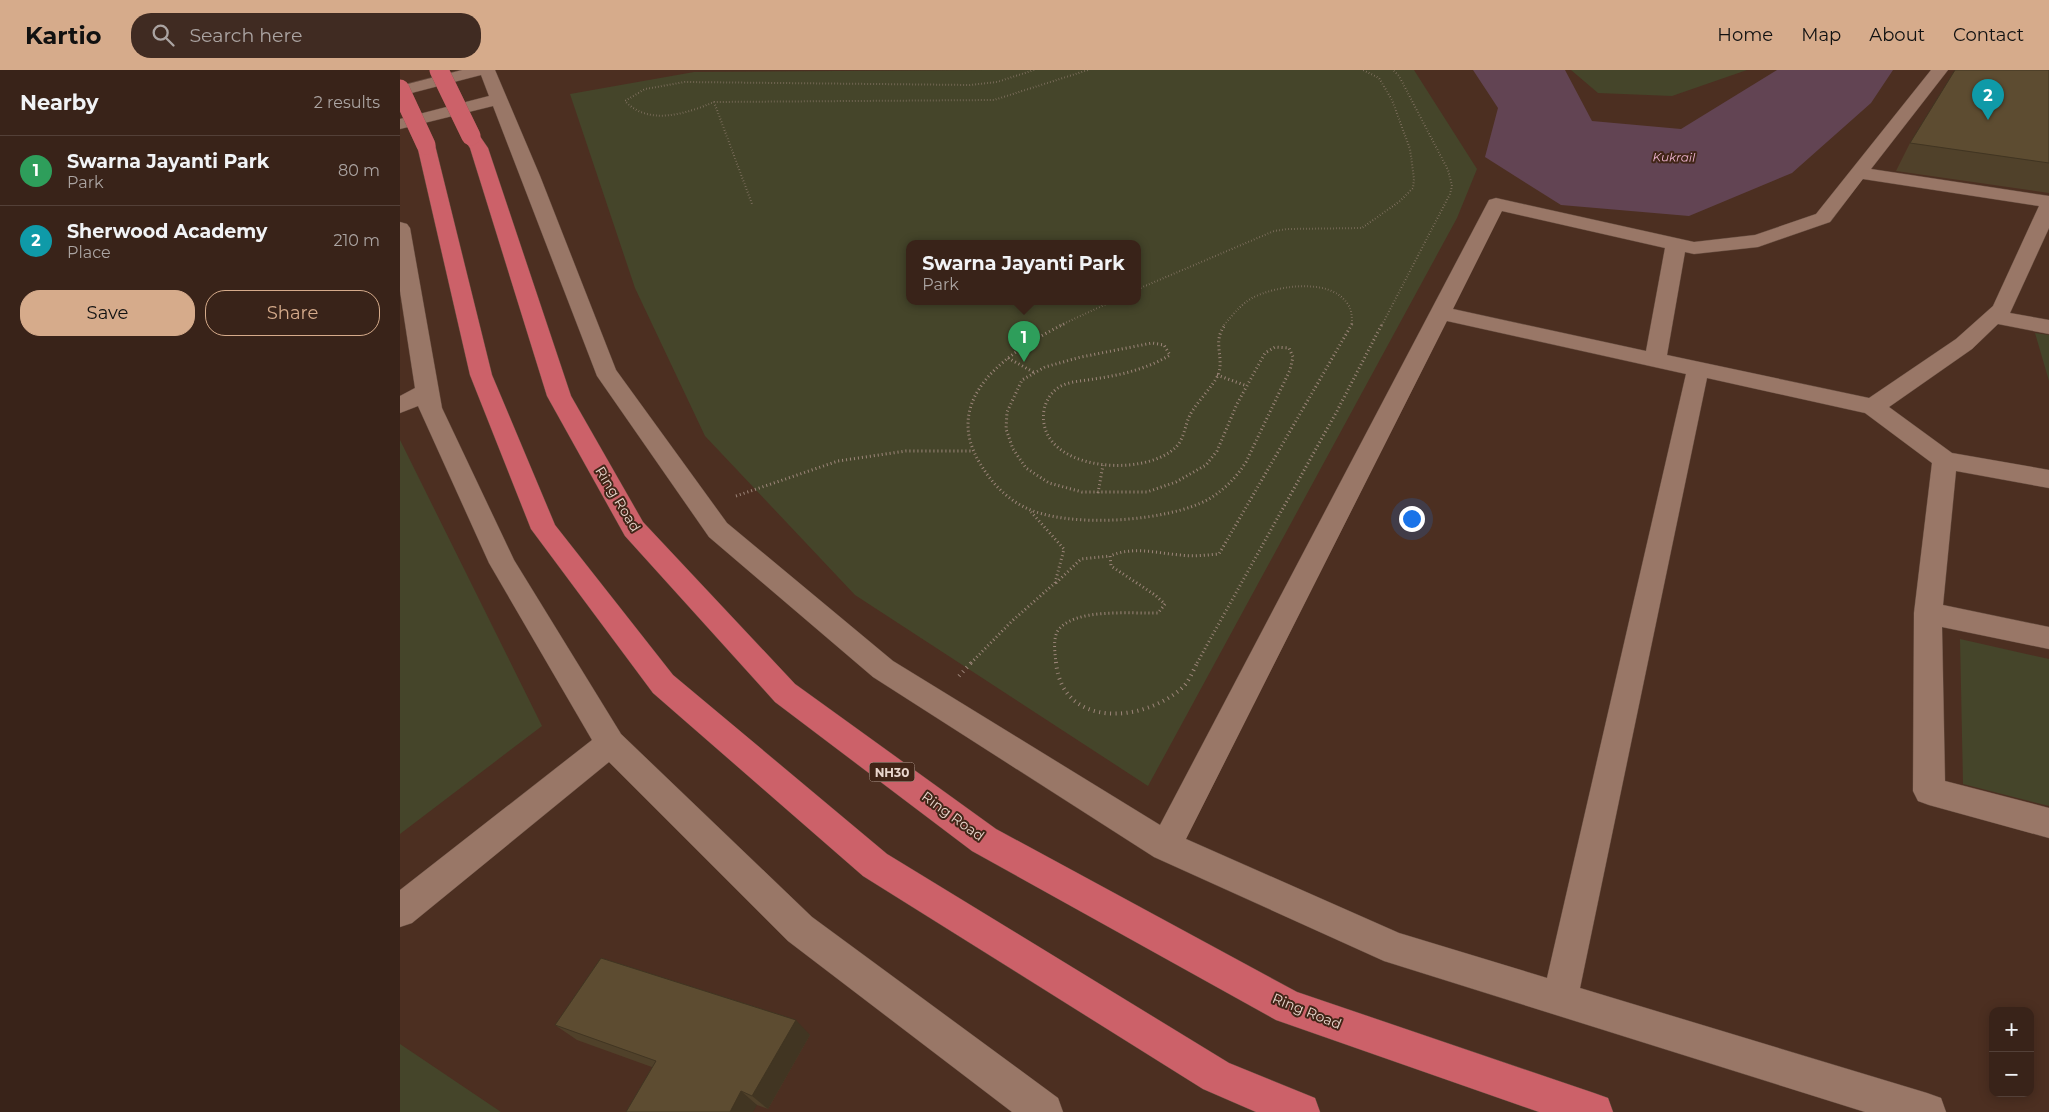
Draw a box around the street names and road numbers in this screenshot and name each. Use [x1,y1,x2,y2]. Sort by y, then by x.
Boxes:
street label: Ring Road [591,463,645,535]
road number: NH30 [870,762,914,782]
street label: Ring Road [918,787,988,845]
street label: Ring Road [1270,989,1344,1033]

